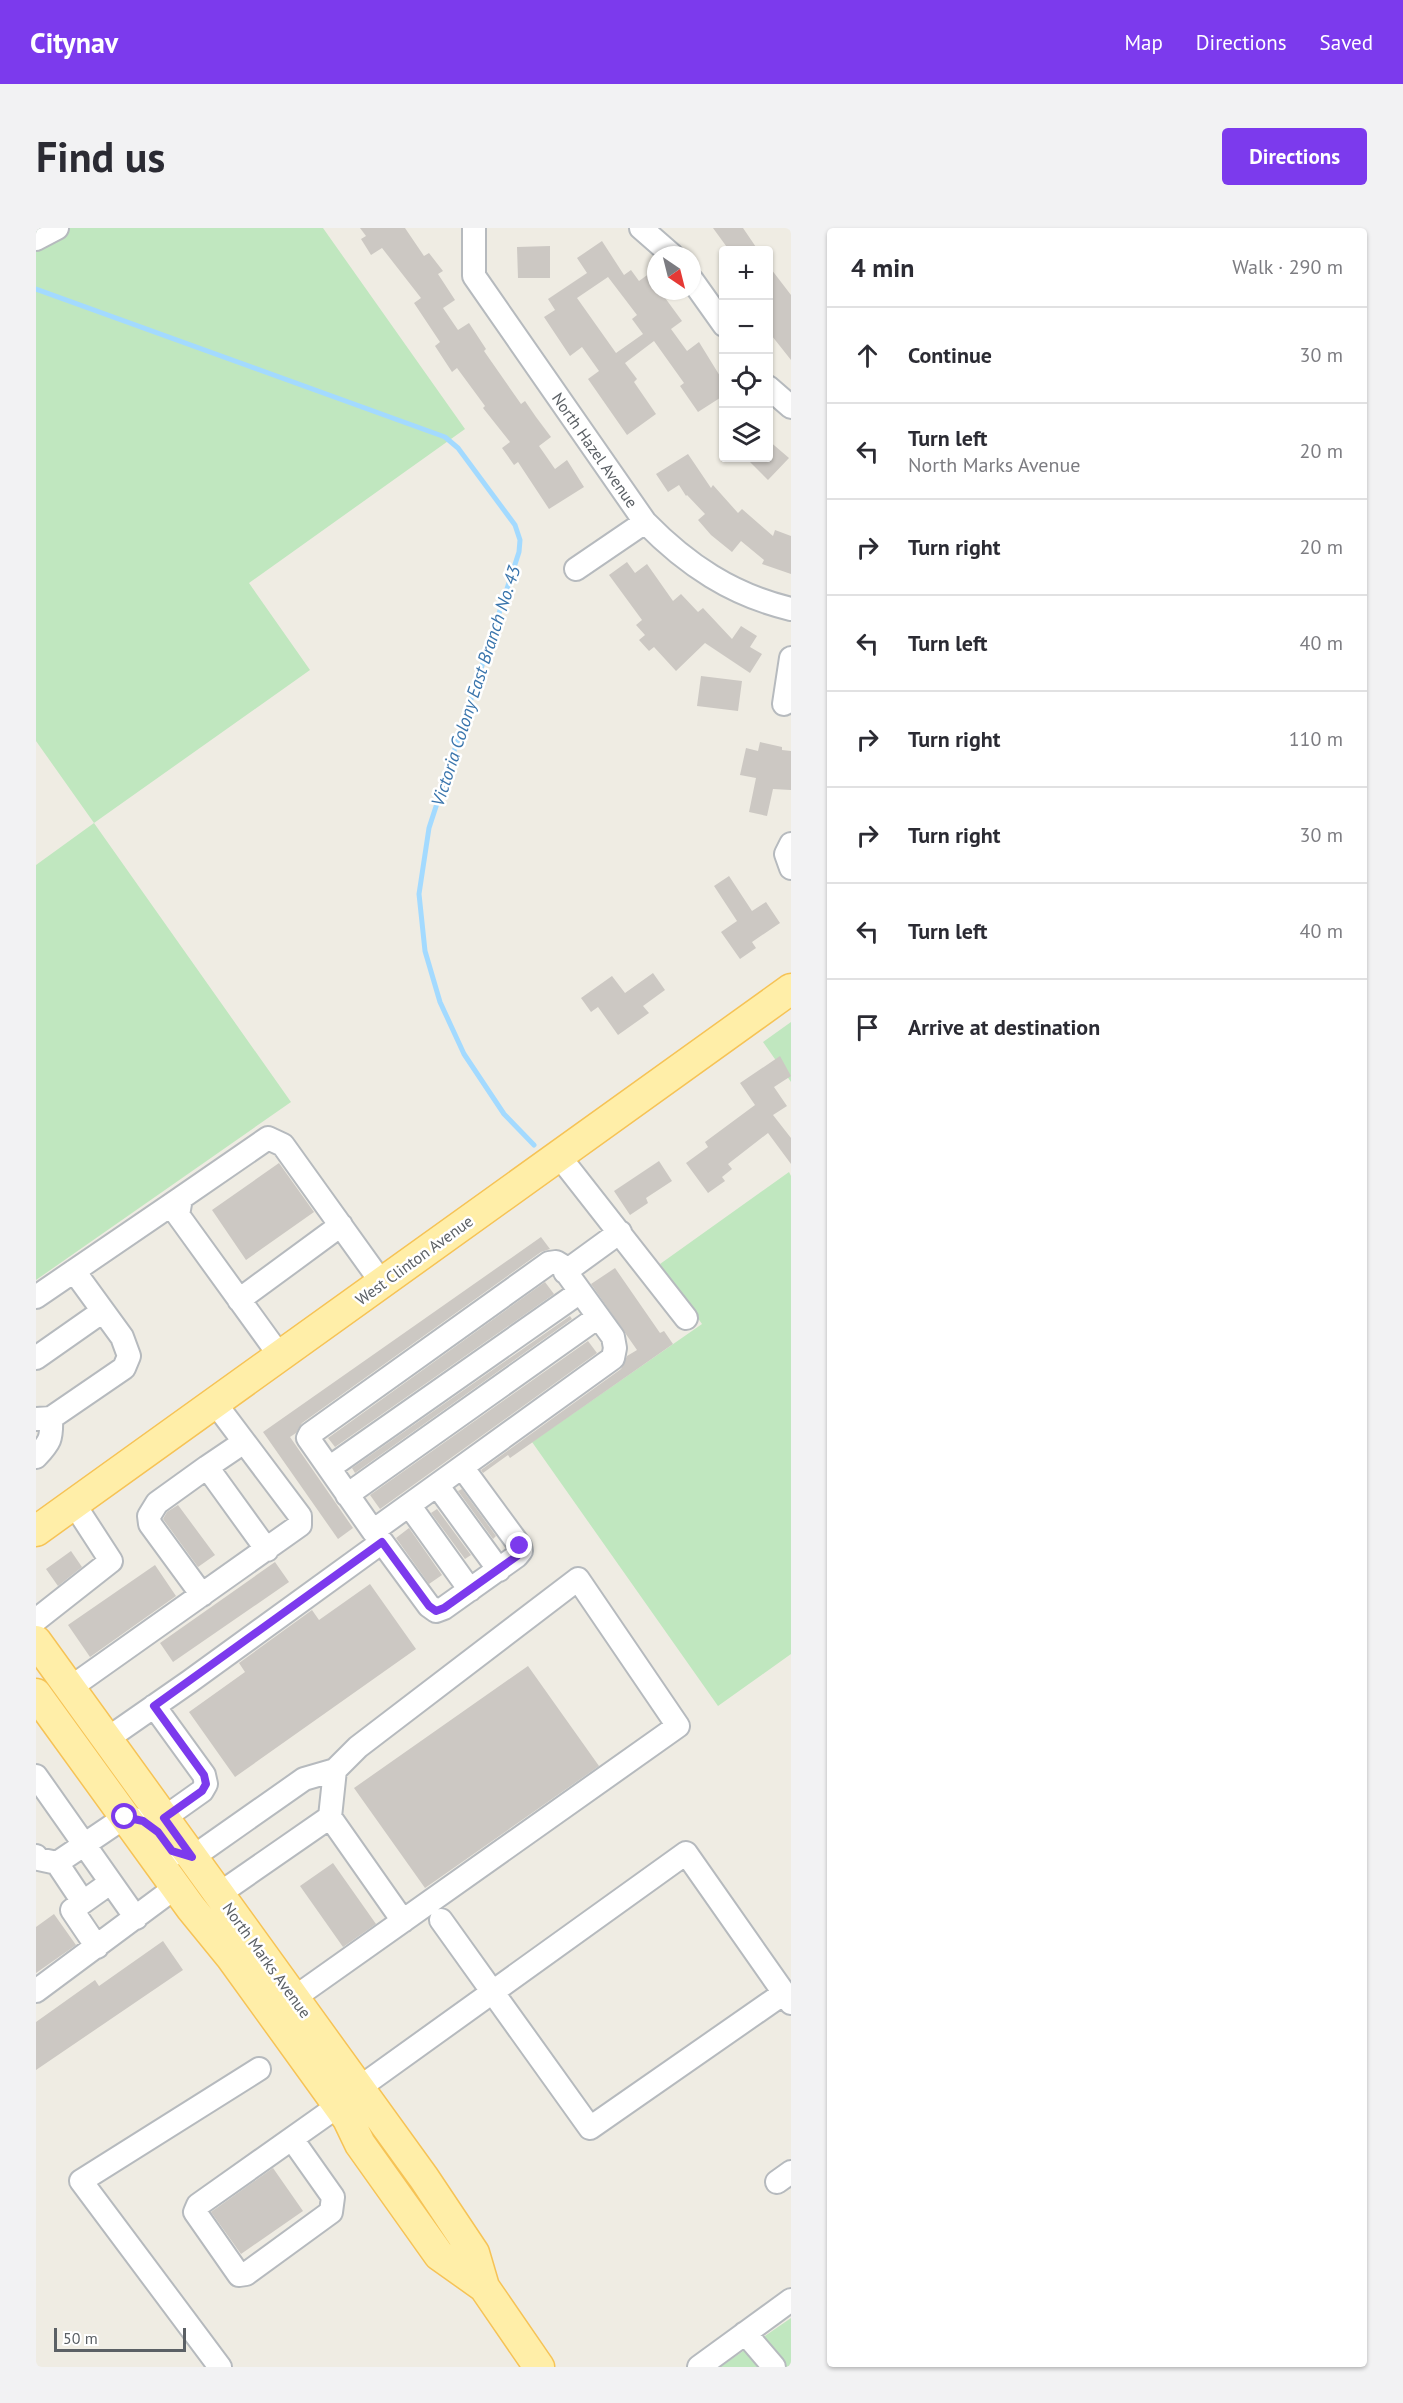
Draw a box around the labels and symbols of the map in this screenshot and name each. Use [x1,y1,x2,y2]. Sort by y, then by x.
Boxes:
north arrow [647,246,701,300]
street label: North Hazel Avenue [548,389,642,511]
water label: Victoria Colony East Branch No. 43 [426,562,526,809]
street label: West Clinton Avenue [351,1211,477,1309]
route end [506,1532,532,1558]
route start [111,1803,137,1829]
street label: North Marks Avenue [218,1898,316,2022]
scale bar [54,2325,186,2352]

